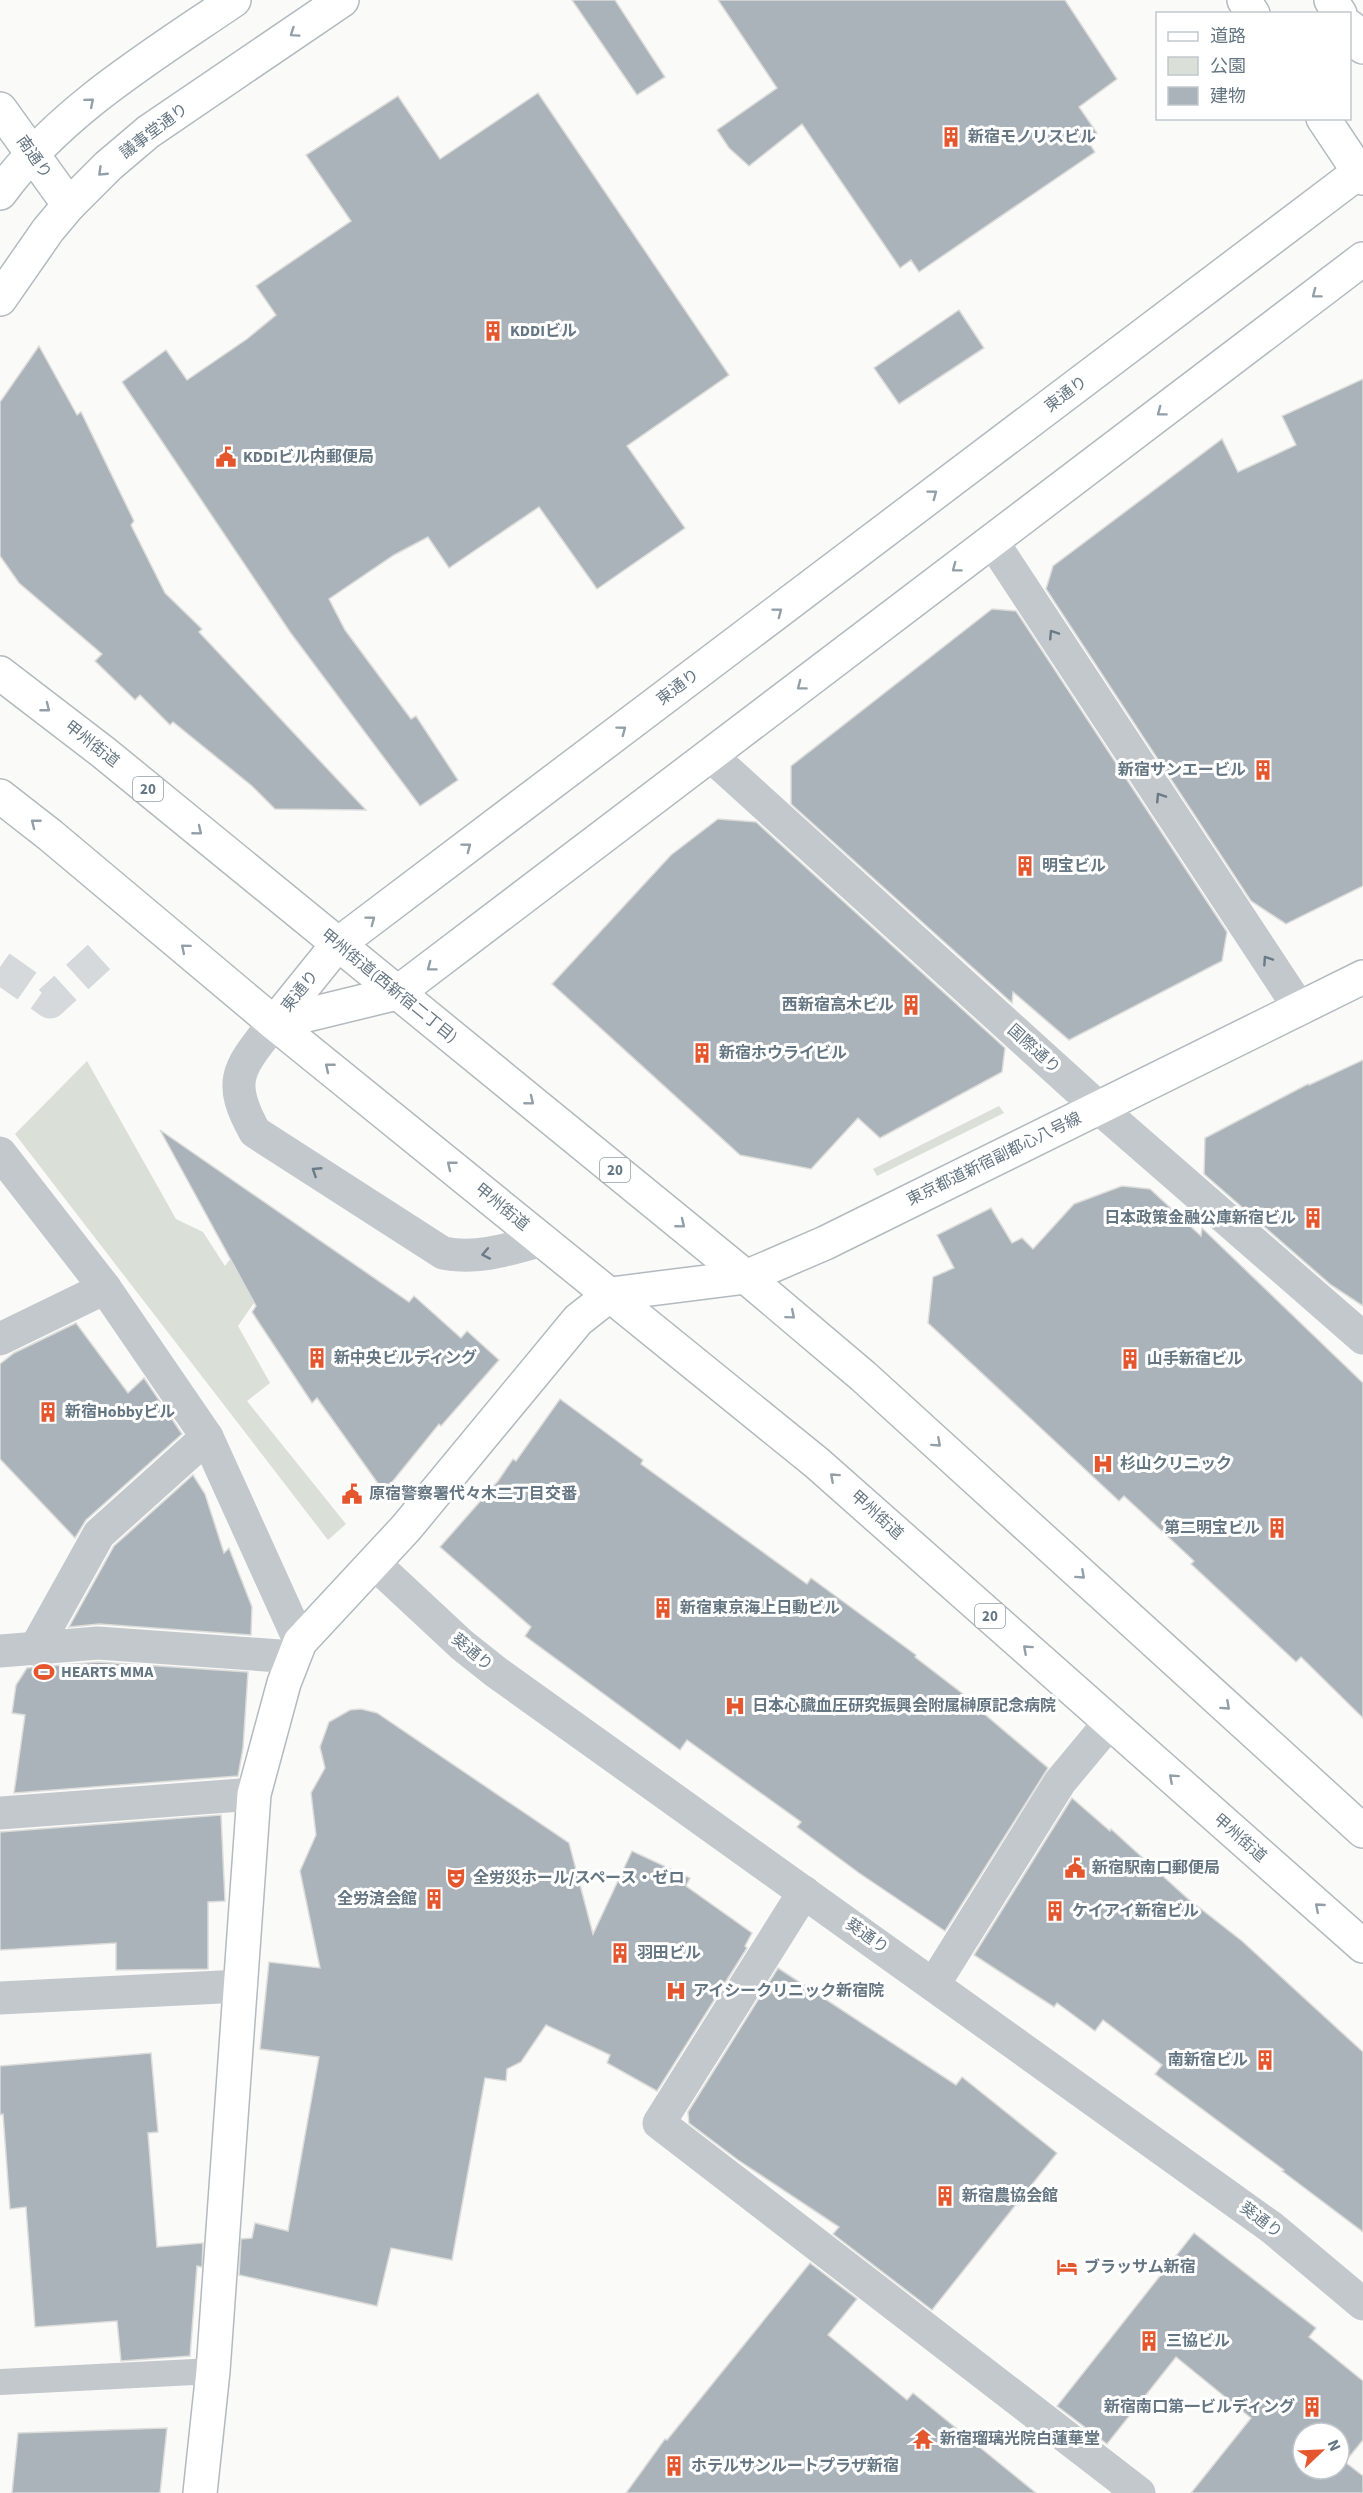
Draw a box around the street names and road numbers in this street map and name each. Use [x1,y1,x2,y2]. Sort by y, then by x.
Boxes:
street label: 議事堂通り [115,98,193,164]
street label: 南通り [11,131,57,183]
street label: 東通り [1040,371,1092,417]
street label: 東通り [652,664,704,710]
street label: 甲州街道 [60,716,124,772]
road number: 20 [133,777,163,801]
street label: 甲州街道(西新宿二丁目) [316,924,462,1048]
street label: 東通り [276,965,324,1017]
street label: 国際通り [1003,1019,1065,1079]
street label: 東京都道新宿副都心八号線 [903,1107,1085,1211]
road number: 20 [600,1158,630,1182]
street label: 甲州街道 [470,1178,534,1236]
street label: 甲州街道 [846,1485,908,1545]
road number: 20 [975,1604,1005,1628]
street label: 葵通り [447,1628,497,1676]
street label: 甲州街道 [1209,1809,1271,1867]
street label: 葵通り [841,1913,893,1959]
street label: 葵通り [1235,2197,1287,2243]

